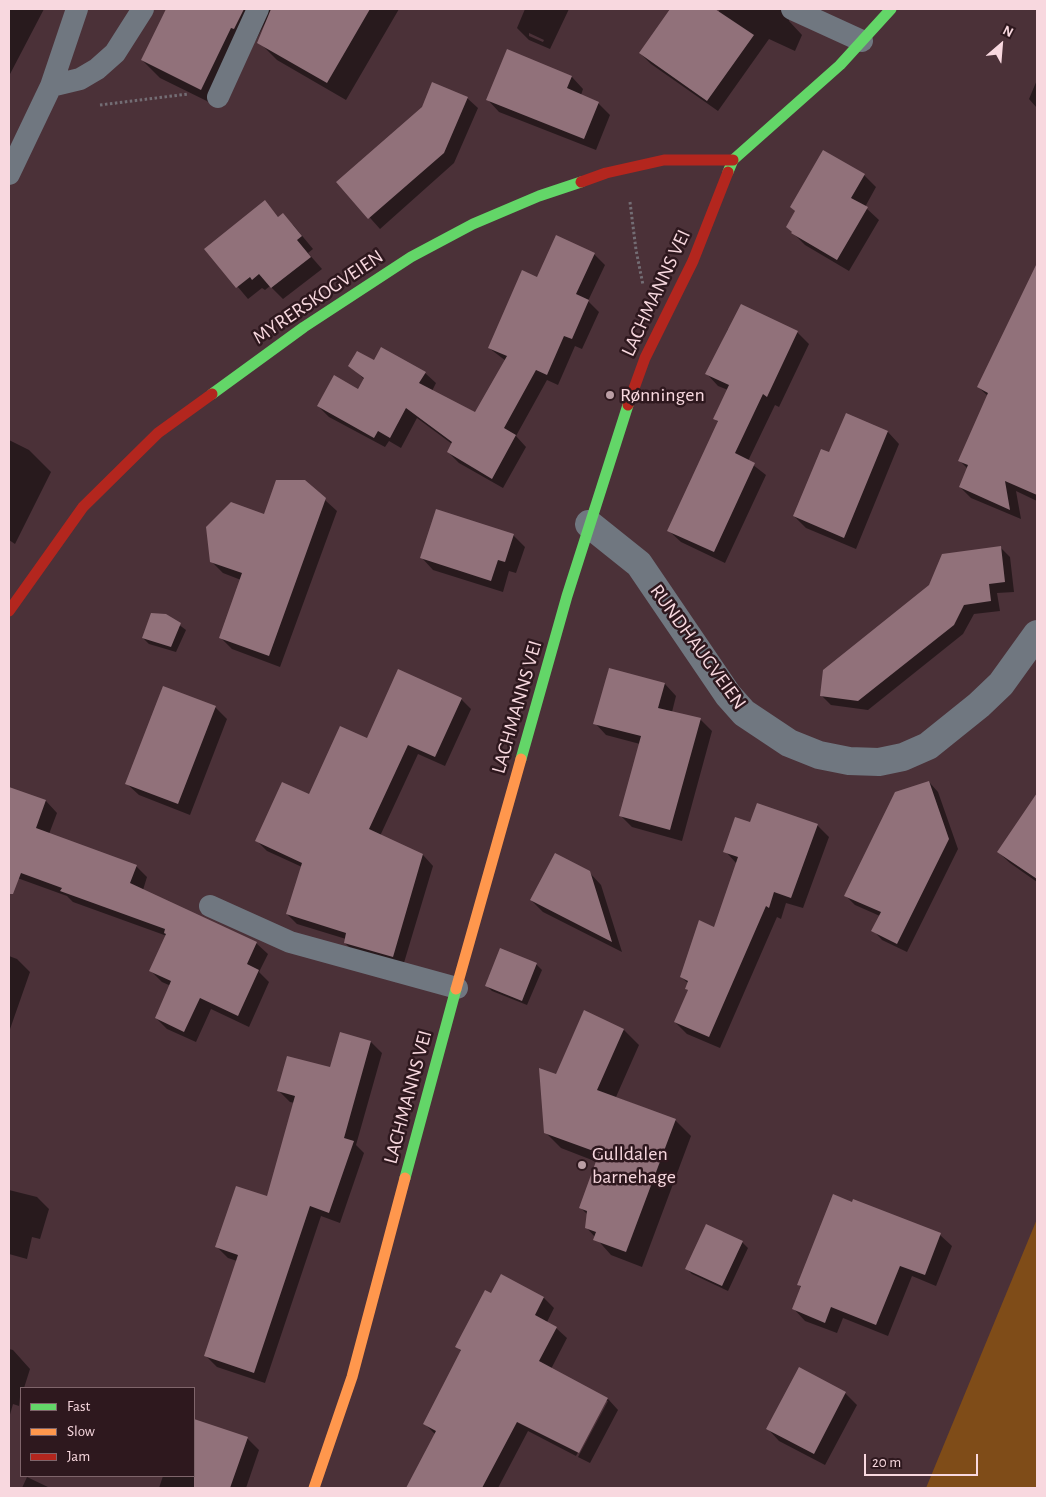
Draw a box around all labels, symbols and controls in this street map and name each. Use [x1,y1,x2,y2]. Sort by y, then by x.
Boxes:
north arrow [976,20,1026,70]
text: N [1000,23,1015,40]
street label: LACHMANNS VEI [616,226,696,360]
street label: MYRERSKOGVEIEN [248,244,388,350]
place label: Rønningen [620,383,705,407]
marker: Rønningen [604,389,616,401]
street label: RUNDHAUGVEIEN [645,580,751,714]
street label: LACHMANNS VEI [487,638,547,776]
street label: LACHMANNS VEI [379,1028,437,1166]
place label: Gulldalen barnehage [592,1142,676,1189]
marker: Gulldalen barnehage [576,1159,588,1171]
legend [20,1387,195,1477]
text: Fast [67,1399,90,1414]
text: Slow [67,1424,95,1439]
scale bar [866,1444,980,1476]
text: Jam [67,1449,90,1464]
text: 20 m [872,1455,901,1470]

